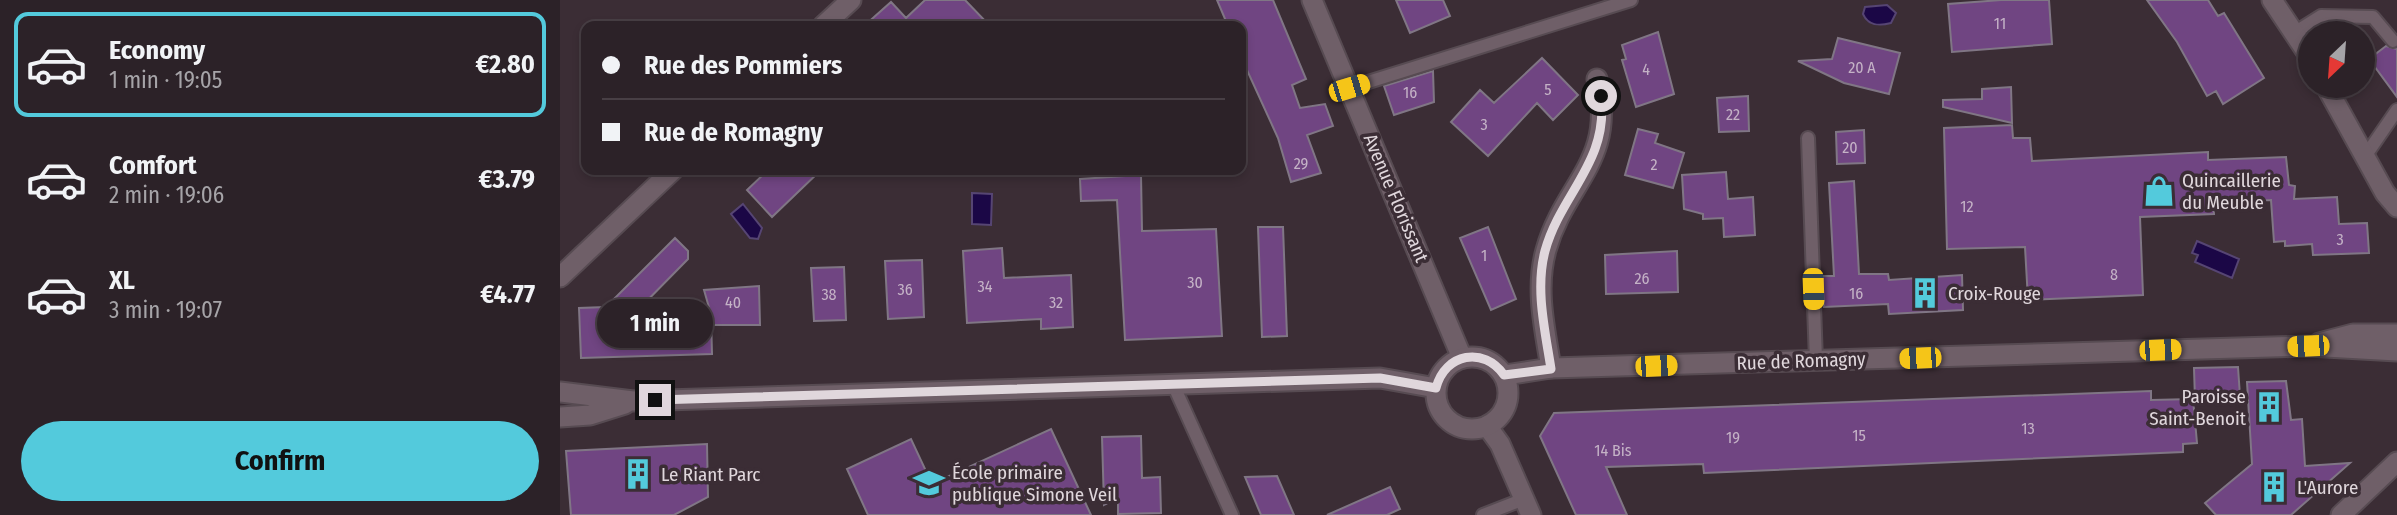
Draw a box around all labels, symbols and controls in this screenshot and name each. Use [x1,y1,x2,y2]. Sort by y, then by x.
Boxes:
house number: 11 [1994,14,2006,33]
north arrow [2298,21,2375,98]
map controls [2298,21,2375,98]
icon: car [25,33,88,96]
text: Economy [109,35,205,66]
text: €2.80 [475,49,535,80]
text: Rue des Pommiers [644,50,842,81]
house number: 20 A [1848,58,1876,77]
house number: 4 [1642,60,1650,79]
text: 1 min · 19:05 [109,66,222,94]
car [1326,72,1373,104]
house number: 5 [1544,80,1552,99]
route start [1585,80,1617,112]
house number: 16 [1403,83,1417,102]
house number: 22 [1726,105,1740,124]
house number: 3 [1480,115,1488,134]
text: Rue de Romagny [644,117,823,148]
street label: Avenue Florissant [1359,130,1434,266]
house number: 20 [1842,138,1858,157]
icon: car [25,148,88,211]
text: Comfort [109,150,197,181]
house number: 29 [1294,154,1309,173]
house number: 2 [1650,155,1658,174]
text: €3.79 [479,164,535,195]
place label: Quincaillerie du Meuble [2182,169,2281,214]
shop icon: Quincaillerie du Meuble [2142,174,2176,208]
text: 2 min · 19:06 [109,181,224,209]
house number: 12 [1960,197,1974,216]
house number: 3 [2336,230,2344,249]
house number: 1 [1481,246,1487,265]
icon: car [25,263,88,326]
text: XL [109,265,135,296]
house number: 8 [2110,265,2118,284]
car [1802,268,1825,310]
house number: 26 [1635,269,1650,288]
house number: 30 [1187,273,1203,292]
building icon: Croix-Rouge [1908,276,1942,310]
house number: 34 [978,277,993,296]
text: €4.77 [480,279,535,310]
house number: 36 [897,280,913,299]
place label: Croix-Rouge [1948,282,2041,305]
house number: 16 [1849,284,1863,303]
house number: 38 [821,285,837,304]
house number: 40 [725,293,741,312]
house number: 32 [1049,293,1063,312]
text: 3 min · 19:07 [109,296,222,324]
callout: 1 min [597,298,713,348]
text: 1 min [630,309,680,337]
car [2287,335,2330,357]
car [2139,339,2182,361]
street label: Rue de Romagny [1736,347,1867,375]
car [1899,347,1942,369]
car [1635,355,1678,377]
route end [639,384,671,416]
place label: Paroisse Saint-Benoit [2149,385,2247,430]
building icon: Paroisse Saint-Benoit [2252,390,2286,424]
house number: 13 [2021,419,2035,438]
button: Confirm [21,421,539,501]
house number: 15 [1852,426,1866,445]
house number: 19 [1726,428,1740,447]
house number: 14 Bis [1594,441,1632,460]
building icon: Le Riant Parc [621,457,655,491]
place label: École primaire publique Simone Veil [952,461,1117,506]
place label: Le Riant Parc [661,463,760,486]
school or university icon: École primaire publique Simone Veil [912,466,946,500]
building icon: L'Aurore [2257,470,2291,504]
place label: L'Aurore [2297,476,2358,499]

